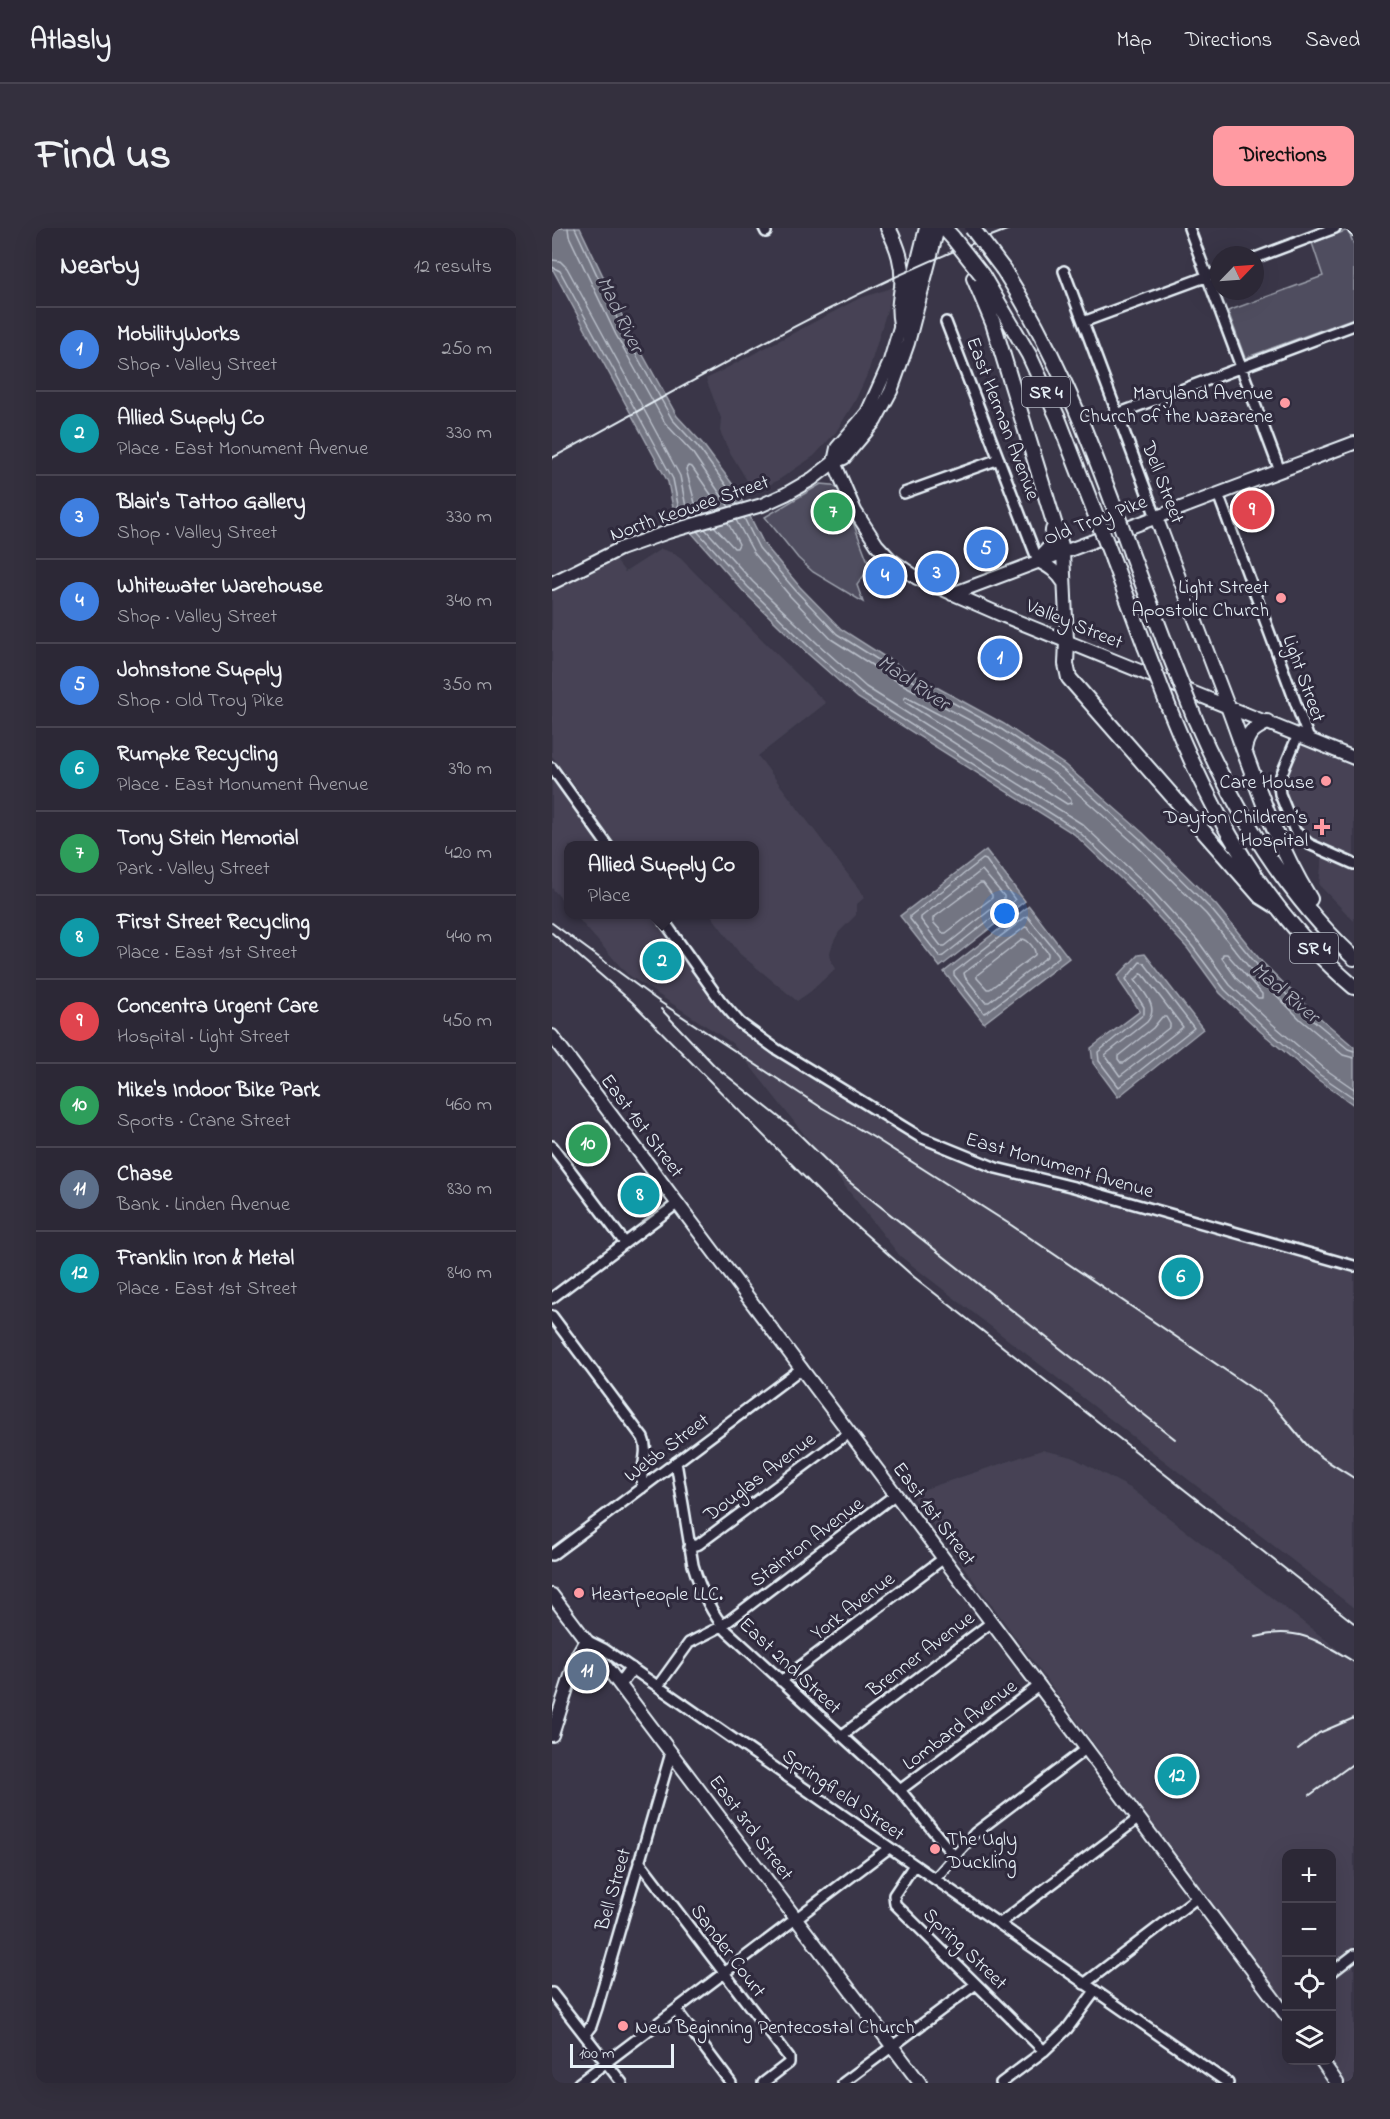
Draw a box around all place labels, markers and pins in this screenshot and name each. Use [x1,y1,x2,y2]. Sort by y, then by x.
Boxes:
place label: Maryland Avenue Church of the Nazarene [1079,380,1273,432]
marker: Maryland Avenue Church of the Nazarene [1278,396,1292,410]
pin: 9 [1232,488,1272,532]
pin: 7 [814,490,852,534]
pin: 5 [966,526,1006,572]
pin: 3 [918,550,956,596]
pin: 4 [866,554,904,598]
place label: Light Street Apostolic Church [1131,574,1269,626]
marker: Light Street Apostolic Church [1274,591,1288,605]
pin: 1 [980,636,1020,680]
place label: Care House [1220,769,1314,798]
marker: Care House [1319,774,1333,788]
place label: Dayton Children’s Hospital [1162,804,1308,856]
marker: Dayton Children’s Hospital [1313,818,1331,836]
pin: 2 [642,938,682,984]
pin: 10 [568,1122,608,1166]
pin: 8 [620,1172,659,1218]
pin: 6 [1162,1254,1200,1300]
place label: Heartpeople LLC. [591,1581,723,1610]
marker: Heartpeople LLC. [572,1586,586,1600]
pin: 11 [567,1648,606,1694]
pin: 12 [1158,1754,1196,1798]
place label: The Ugly Duckling [946,1826,1017,1879]
marker: The Ugly Duckling [928,1842,942,1856]
place label: New Beginning Pentecostal Church [635,2014,914,2044]
marker: New Beginning Pentecostal Church [616,2019,630,2033]

